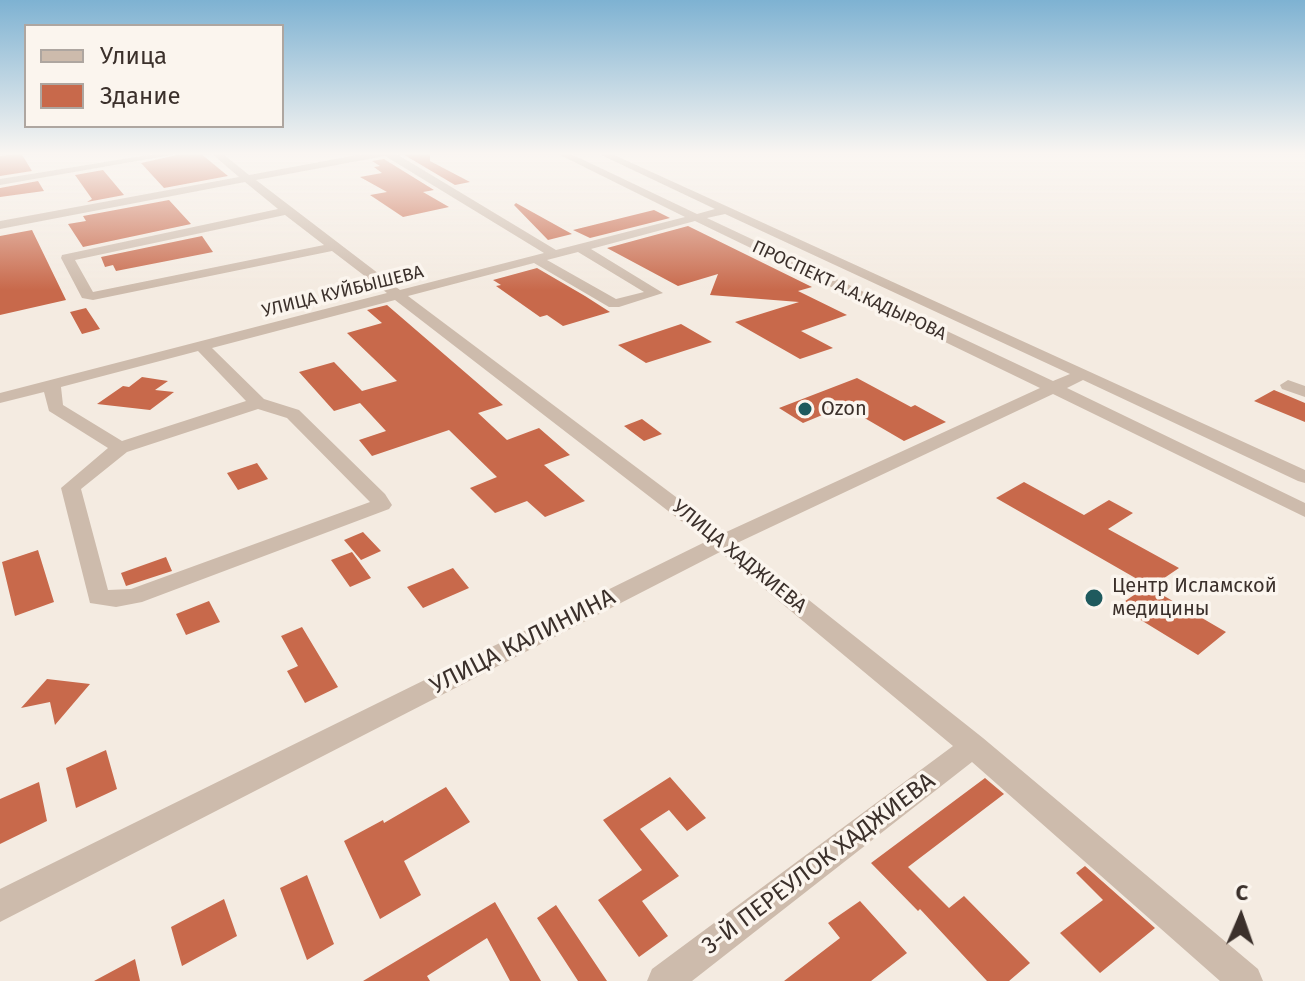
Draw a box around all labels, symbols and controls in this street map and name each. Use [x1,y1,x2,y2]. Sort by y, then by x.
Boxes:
legend [24,24,284,128]
text: Улица [100,42,167,70]
text: Здание [100,82,181,110]
street label: ПРОСПЕКТ А.А.КАДЫРОВА [748,236,950,346]
street label: УЛИЦА КУЙБЫШЕВА [260,261,426,323]
place label: Ozon [821,397,867,421]
marker: Ozon [796,400,814,418]
street label: УЛИЦА ХАДЖИЕВА [667,495,811,619]
place label: Центр Исламской медицины [1112,574,1277,621]
street label: УЛИЦА КАЛИНИНА [426,583,620,701]
marker: Центр Исламской медицины [1083,587,1105,609]
street label: 3-Й ПЕРЕУЛОК ХАДЖИЕВА [697,767,941,961]
north arrow [1201,877,1281,957]
text: С [1235,879,1249,906]

